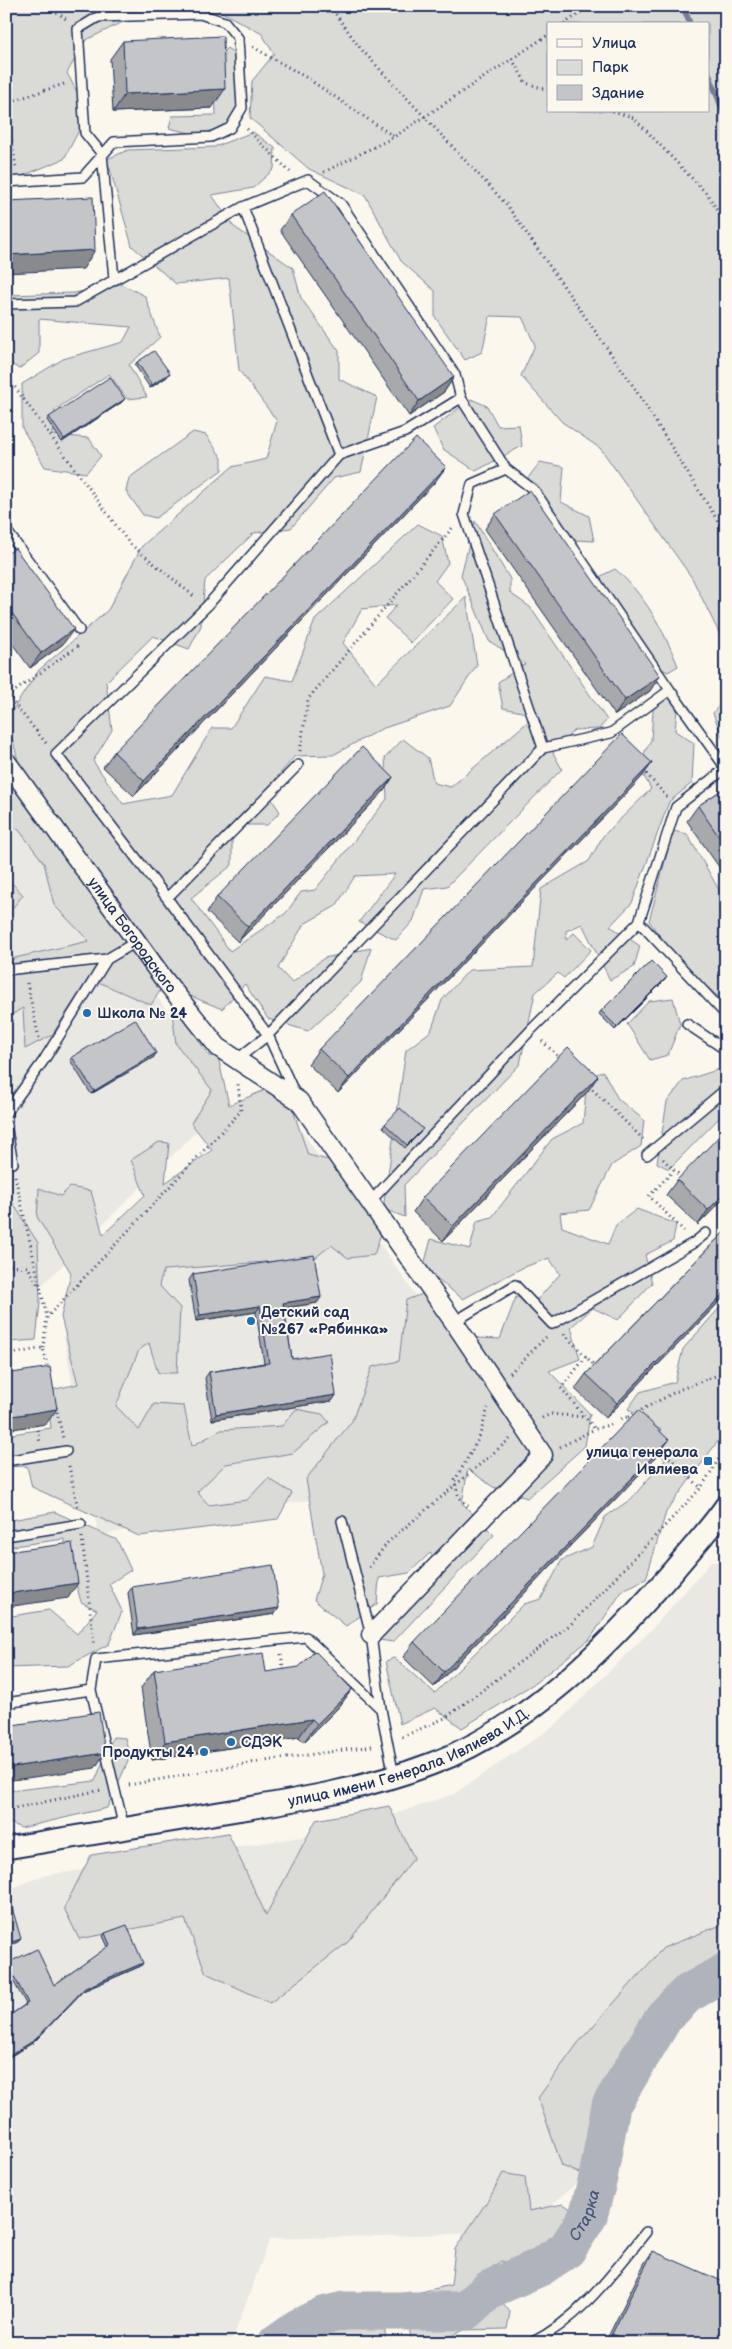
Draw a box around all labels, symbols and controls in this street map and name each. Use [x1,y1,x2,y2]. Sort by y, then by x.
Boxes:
legend [547,22,710,112]
text: Улица [592,34,637,53]
text: Парк [592,58,629,77]
text: Здание [592,84,644,103]
street label: улица Богородского [84,874,181,997]
place label: Школа № 24 [97,1004,187,1023]
marker: Школа № 24 [81,1007,93,1019]
place label: Детский сад №267 «Рябинка» [261,1303,389,1339]
marker: Детский сад №267 «Рябинка» [245,1315,257,1327]
place label: улица генерала Ивлиева [586,1443,698,1479]
marker: улица генерала Ивлиева [702,1455,714,1467]
street label: улица имени Генерала Ивлиева И.Д. [286,1703,533,1811]
place label: СДЭК [241,1733,283,1752]
marker: СДЭК [225,1736,237,1748]
place label: Продукты 24 [102,1743,194,1762]
marker: Продукты 24 [198,1746,210,1758]
water label: Старка [565,2188,604,2245]

